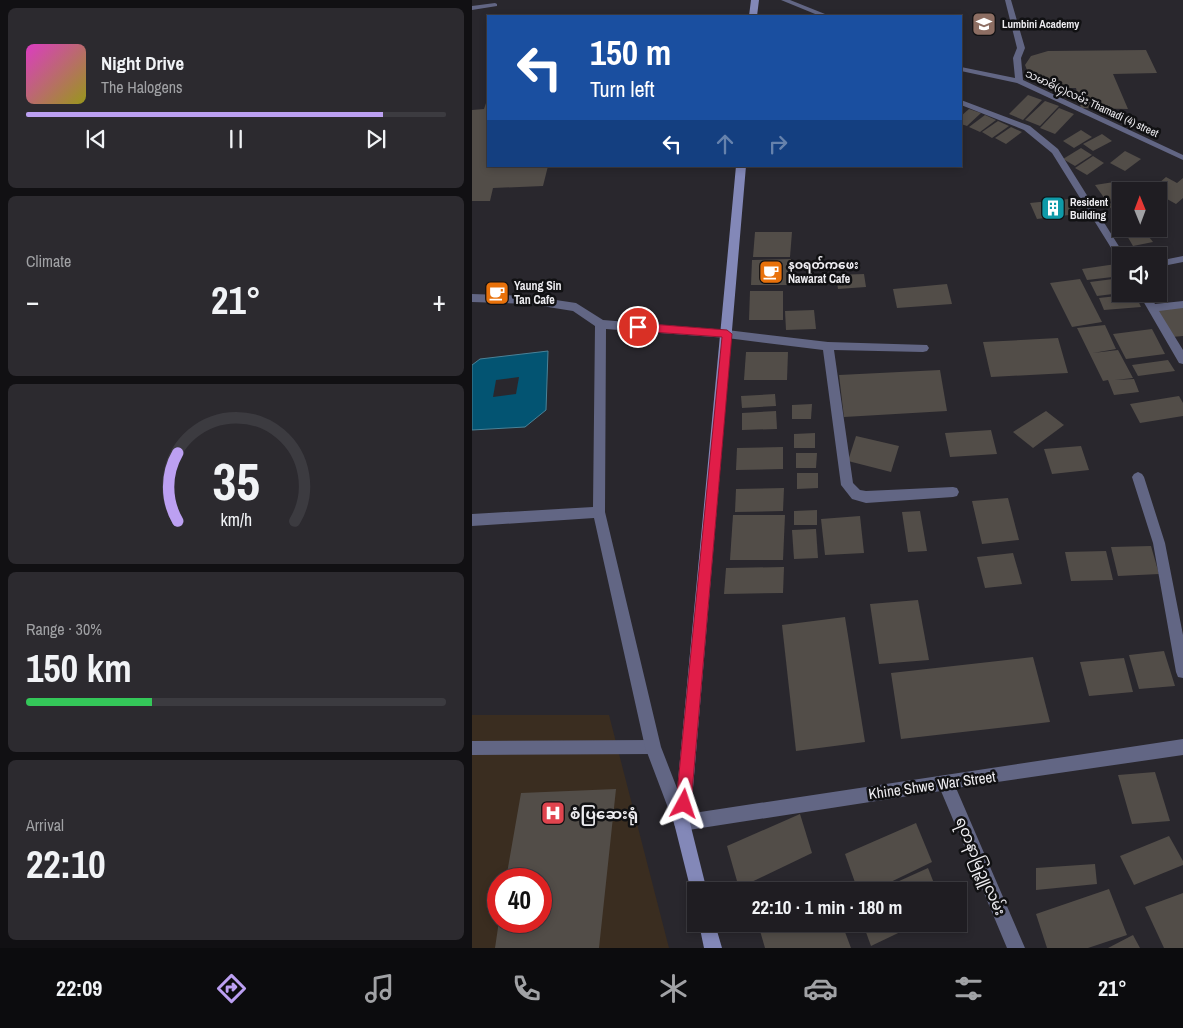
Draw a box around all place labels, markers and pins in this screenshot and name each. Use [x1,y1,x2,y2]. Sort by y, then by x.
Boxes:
school or university icon: Lumbini Academy [971,11,997,37]
place label: Lumbini Academy [1002,17,1079,31]
building icon: Resident Building [1040,195,1066,221]
place label: Resident Building [1070,195,1108,222]
place label: နဝရတ်ကဖေး Nawarat Cafe [788,255,859,287]
cafe icon: နဝရတ်ကဖေး Nawarat Cafe [758,259,784,285]
place label: Yaung Sin Tan Cafe [514,278,562,308]
cafe icon: Yaung Sin Tan Cafe [484,280,510,306]
pin [617,306,659,348]
hospital icon: စံပြဆေးရုံ [540,800,566,826]
place label: စံပြဆေးရုံ [570,803,638,826]

